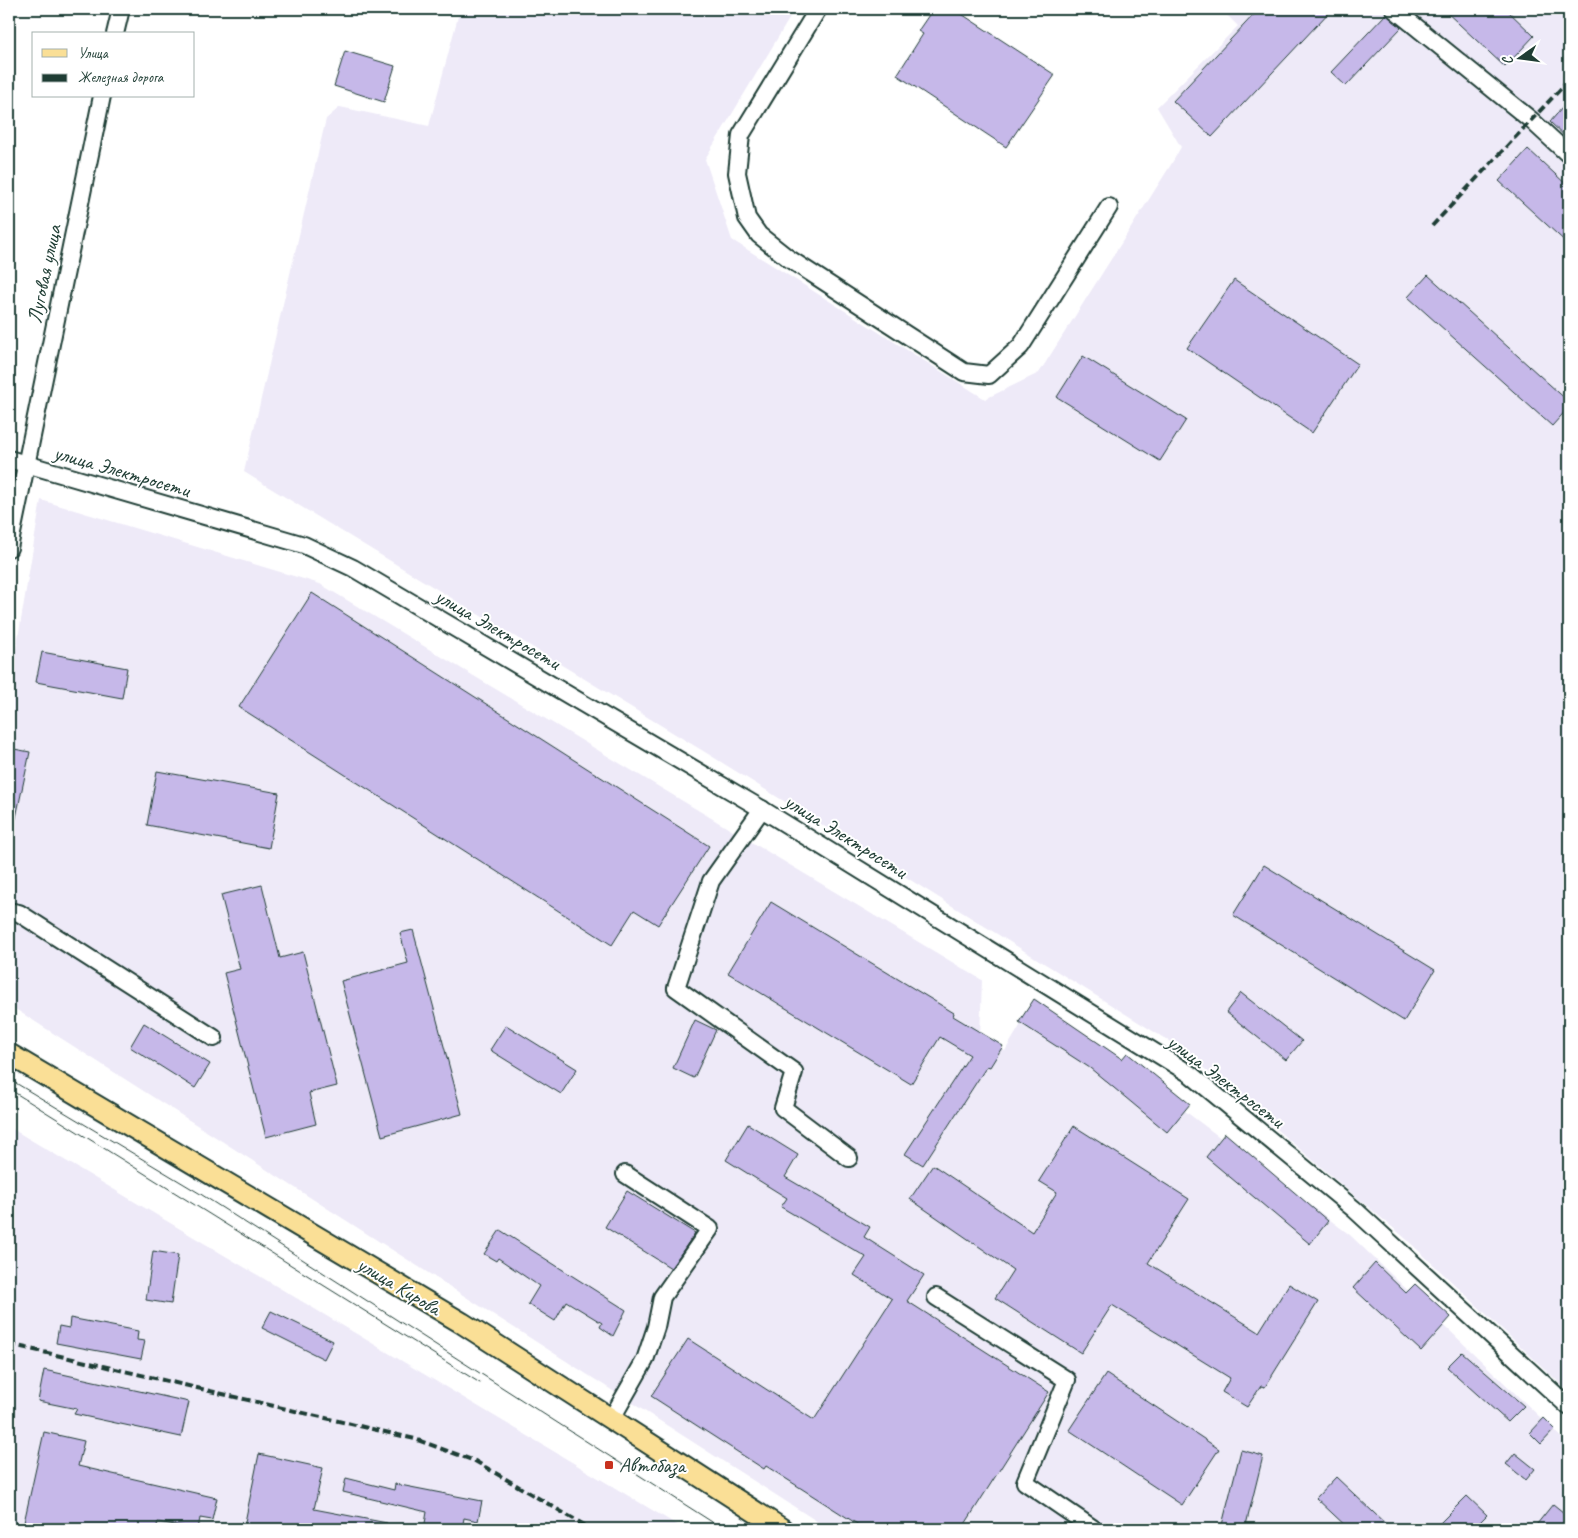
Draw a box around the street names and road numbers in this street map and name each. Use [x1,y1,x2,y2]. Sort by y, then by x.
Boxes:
street label: Луговая улица [21,221,67,326]
street label: улица Электросети [49,439,194,503]
street label: улица Электросети [429,582,566,676]
street label: улица Электросети [778,787,913,885]
street label: улица Электросети [1161,1027,1291,1134]
street label: улица Кирова [351,1250,447,1322]

